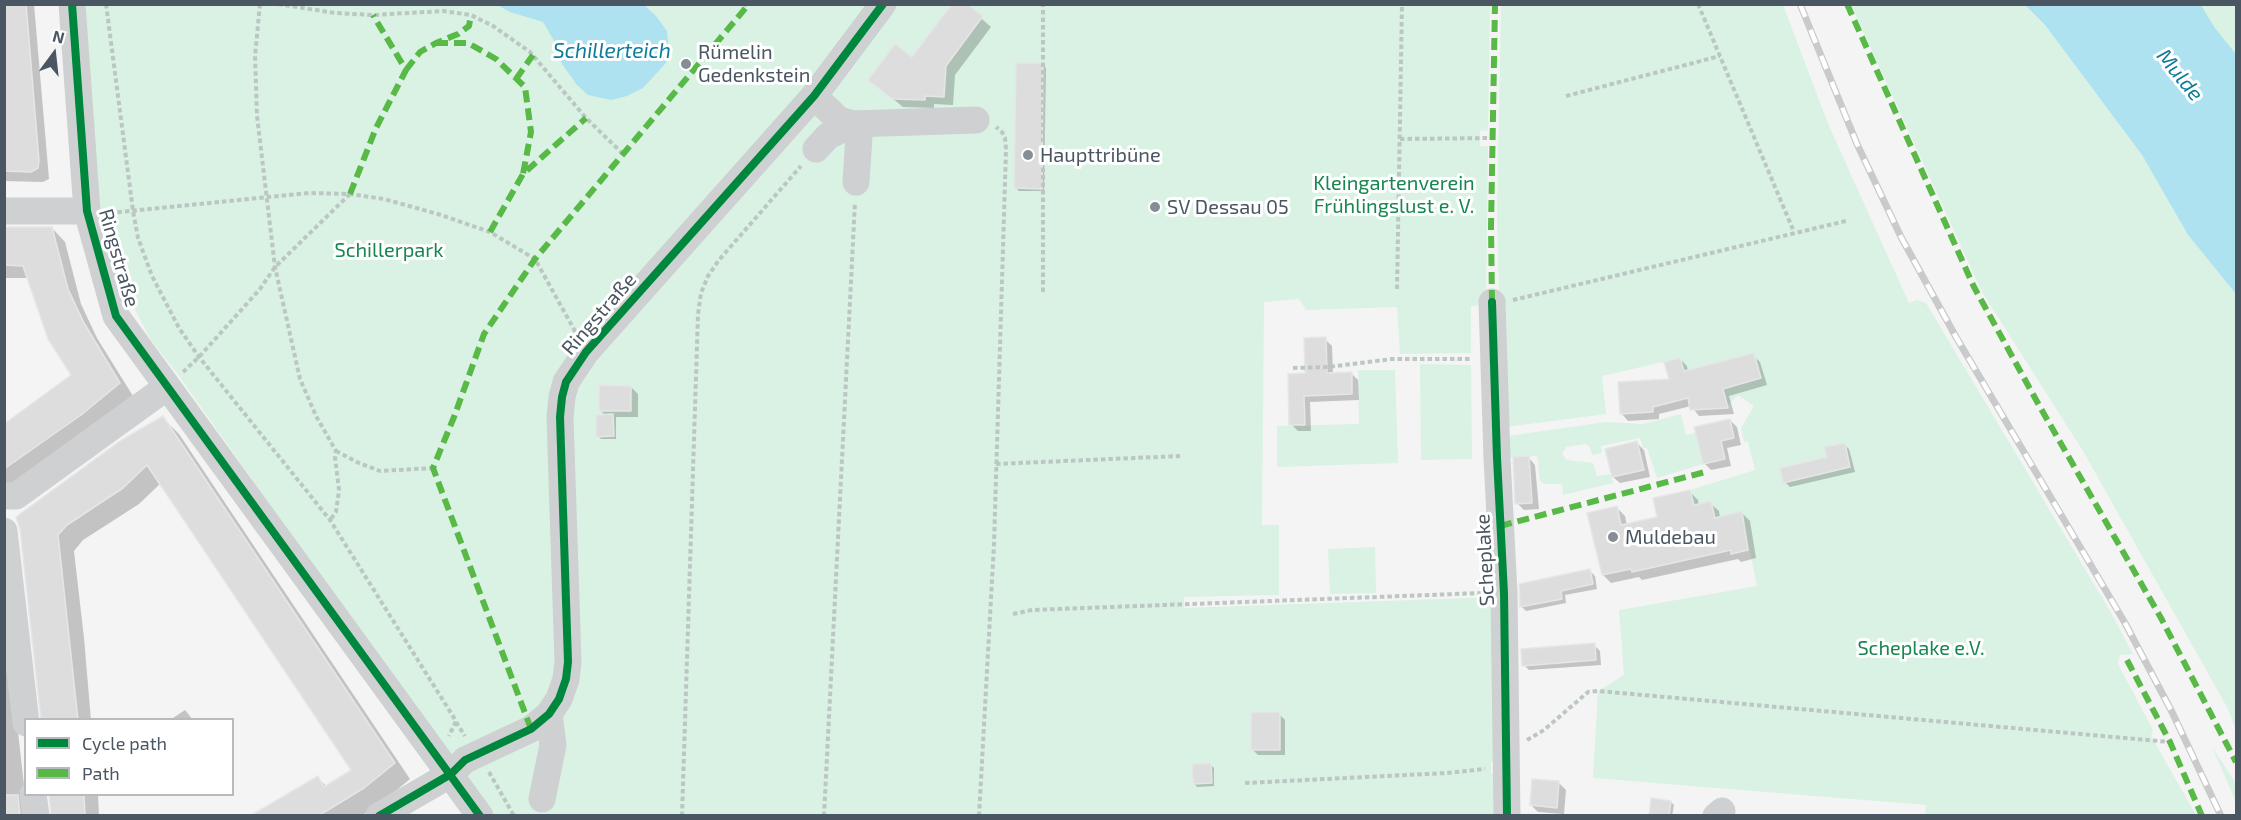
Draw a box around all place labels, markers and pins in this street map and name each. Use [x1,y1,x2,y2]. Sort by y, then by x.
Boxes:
place label: Rümelin Gedenkstein [698,40,810,87]
marker: Rümelin Gedenkstein [679,57,693,71]
place label: Haupttribüne [1040,143,1161,167]
marker: Haupttribüne [1021,148,1035,162]
place label: SV Dessau 05 [1167,195,1289,219]
marker: SV Dessau 05 [1148,200,1162,214]
place label: Muldebau [1625,525,1716,549]
marker: Muldebau [1606,530,1620,544]

